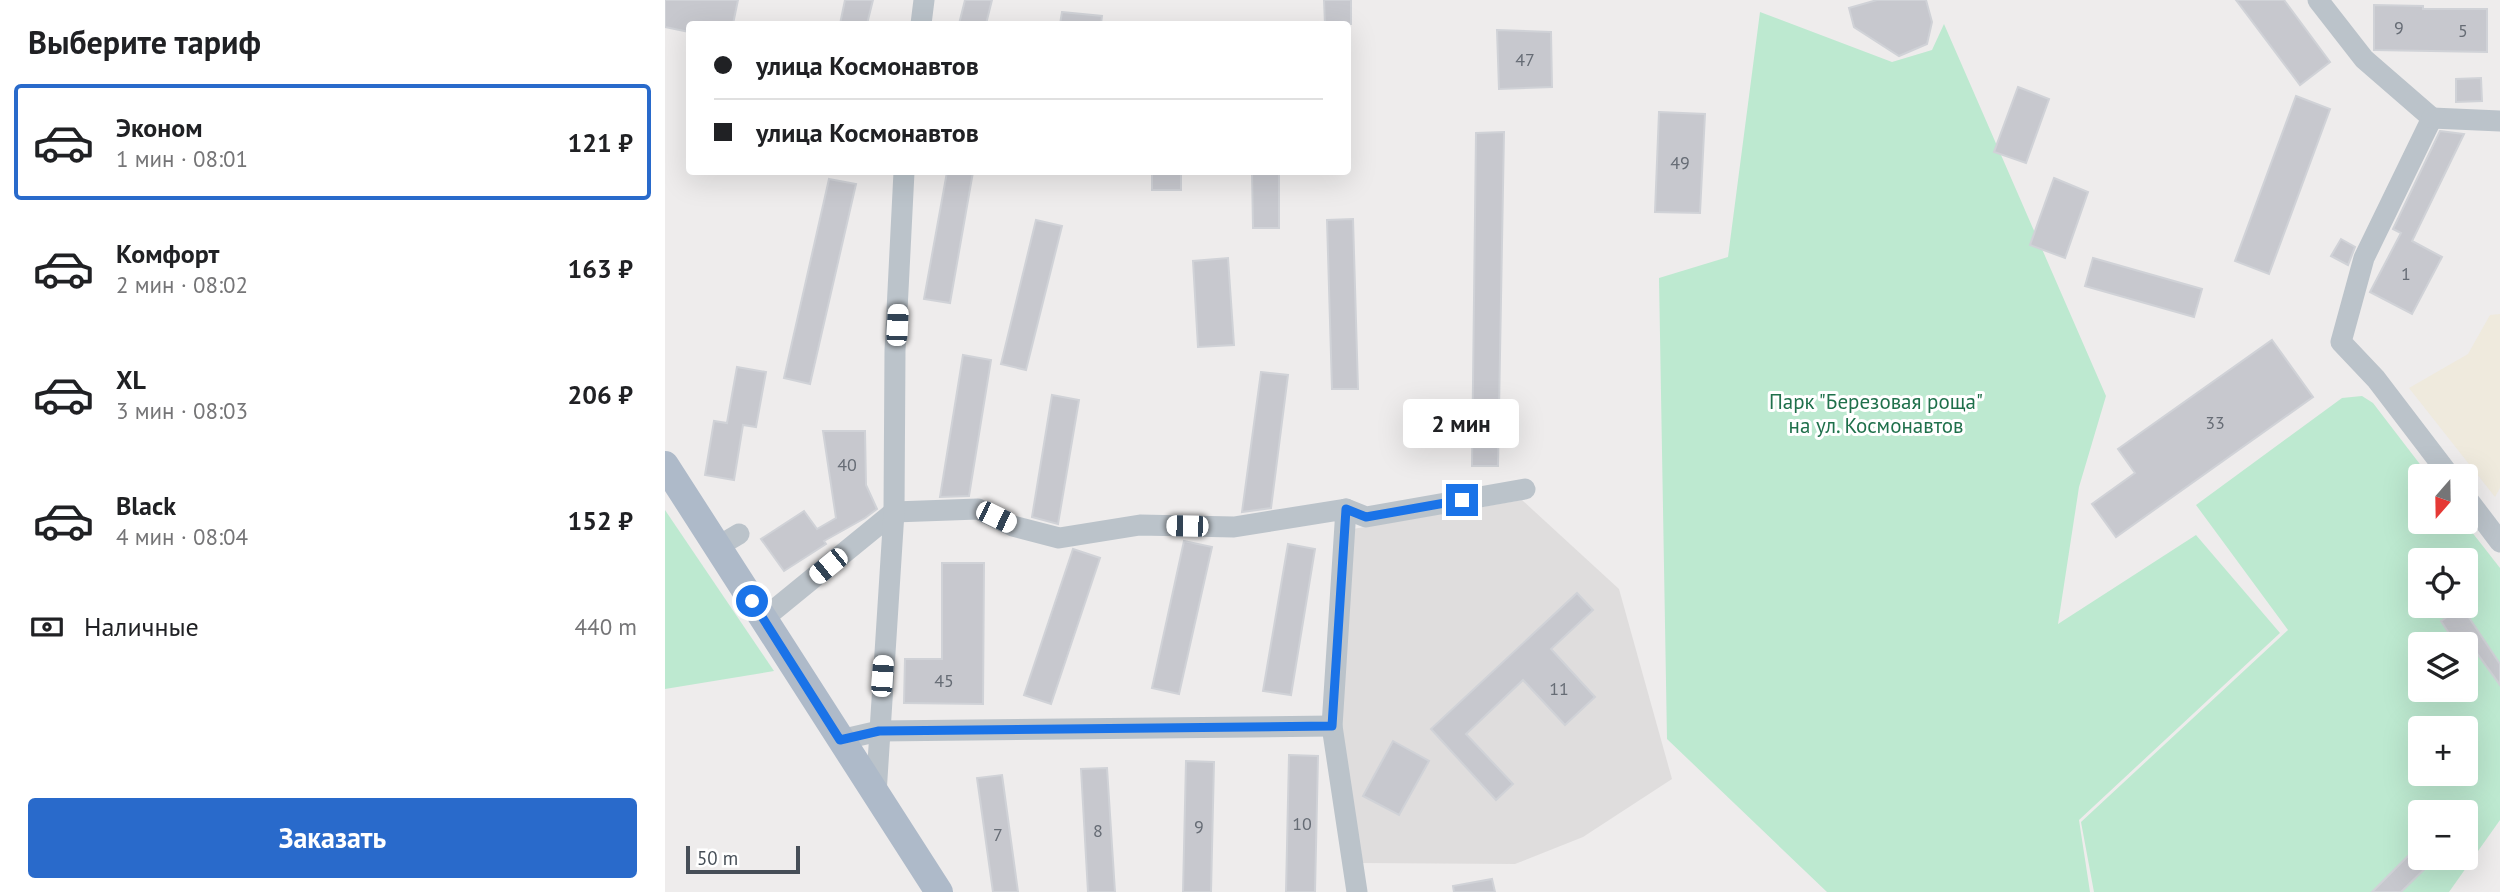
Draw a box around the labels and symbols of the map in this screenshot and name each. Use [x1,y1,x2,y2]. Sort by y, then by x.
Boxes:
house number: 9 [2394,16,2404,39]
house number: 5 [2458,19,2468,42]
house number: 47 [1515,48,1535,71]
house number: 49 [1670,151,1690,174]
house number: 1 [2401,262,2411,285]
car [886,303,909,347]
park label: Парк "Березовая роща" на ул. Космонавтов [1769,388,1983,439]
callout: 2 мин [1404,398,1520,448]
house number: 33 [2205,411,2225,434]
house number: 40 [837,453,857,476]
north arrow [2408,464,2478,534]
route end [1446,484,1478,516]
car [973,498,1020,536]
car [1166,515,1209,537]
car [806,545,851,587]
route start [736,585,768,617]
car [871,654,894,698]
house number: 45 [934,669,954,692]
house number: 11 [1549,677,1569,700]
house number: 10 [1292,812,1312,835]
house number: 9 [1194,815,1204,838]
house number: 8 [1093,819,1103,842]
house number: 7 [993,823,1003,846]
scale bar [686,843,800,875]

